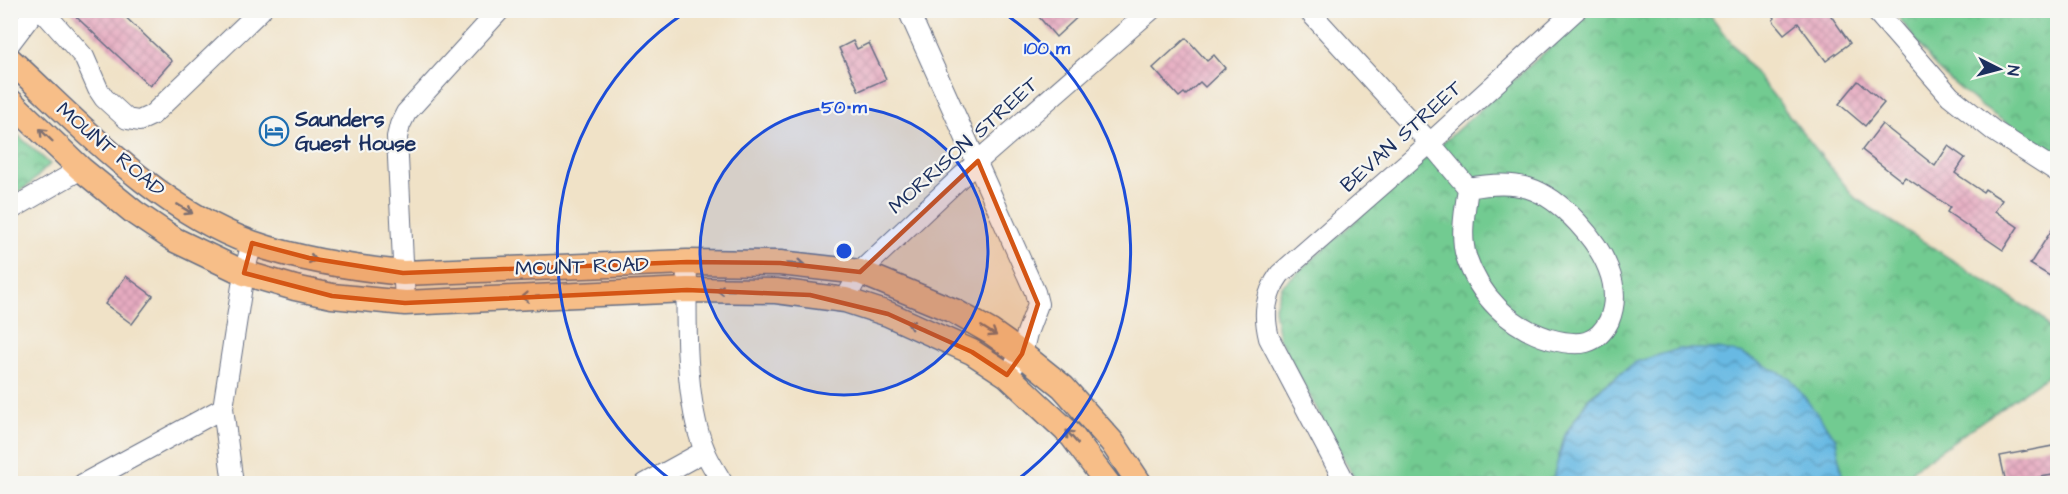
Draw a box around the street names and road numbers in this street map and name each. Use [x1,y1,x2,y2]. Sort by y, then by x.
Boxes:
street label: MORRISON STREET [882,69,1045,221]
street label: BEVAN STREET [1334,73,1469,199]
street label: MOUNT ROAD [50,95,172,204]
street label: MOUNT ROAD [515,250,650,283]

